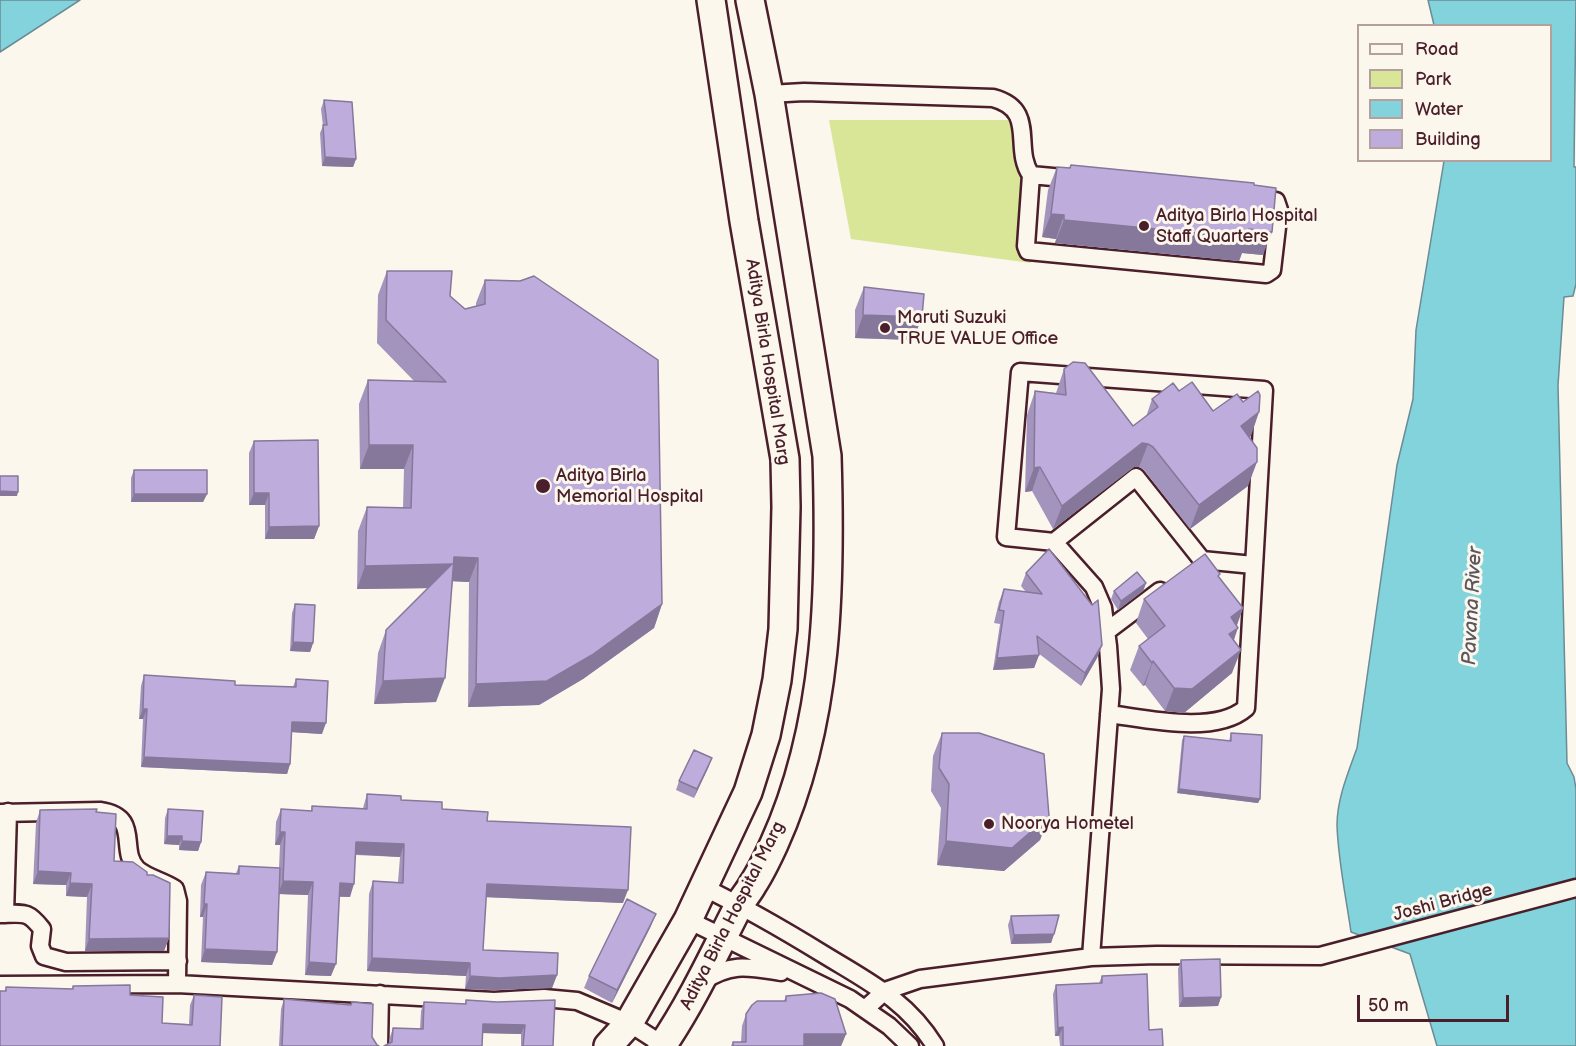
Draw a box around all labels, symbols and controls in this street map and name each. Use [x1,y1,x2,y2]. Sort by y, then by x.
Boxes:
legend [1357,24,1552,162]
text: Road [1415,39,1459,60]
text: Park [1415,69,1451,90]
text: Water [1415,99,1463,120]
text: Building [1415,129,1481,150]
place label: Aditya Birla Hospital Staff Quarters [1156,205,1317,248]
marker: Aditya Birla Hospital Staff Quarters [1137,219,1151,233]
street label: Aditya Birla Hospital Marg [740,257,794,467]
place label: Maruti Suzuki TRUE VALUE Office [897,307,1058,350]
marker: Maruti Suzuki TRUE VALUE Office [878,321,892,335]
place label: Aditya Birla Memorial Hospital [556,465,703,508]
marker: Aditya Birla Memorial Hospital [534,477,552,495]
water label: Pavana River [1458,546,1488,666]
place label: Noorya Hometel [1001,813,1134,835]
marker: Noorya Hometel [982,817,996,831]
street label: Aditya Birla Hospital Marg [676,818,790,1014]
street label: Joshi Bridge [1391,879,1495,927]
scale bar [1360,983,1512,1021]
text: 50 m [1368,995,1409,1016]

